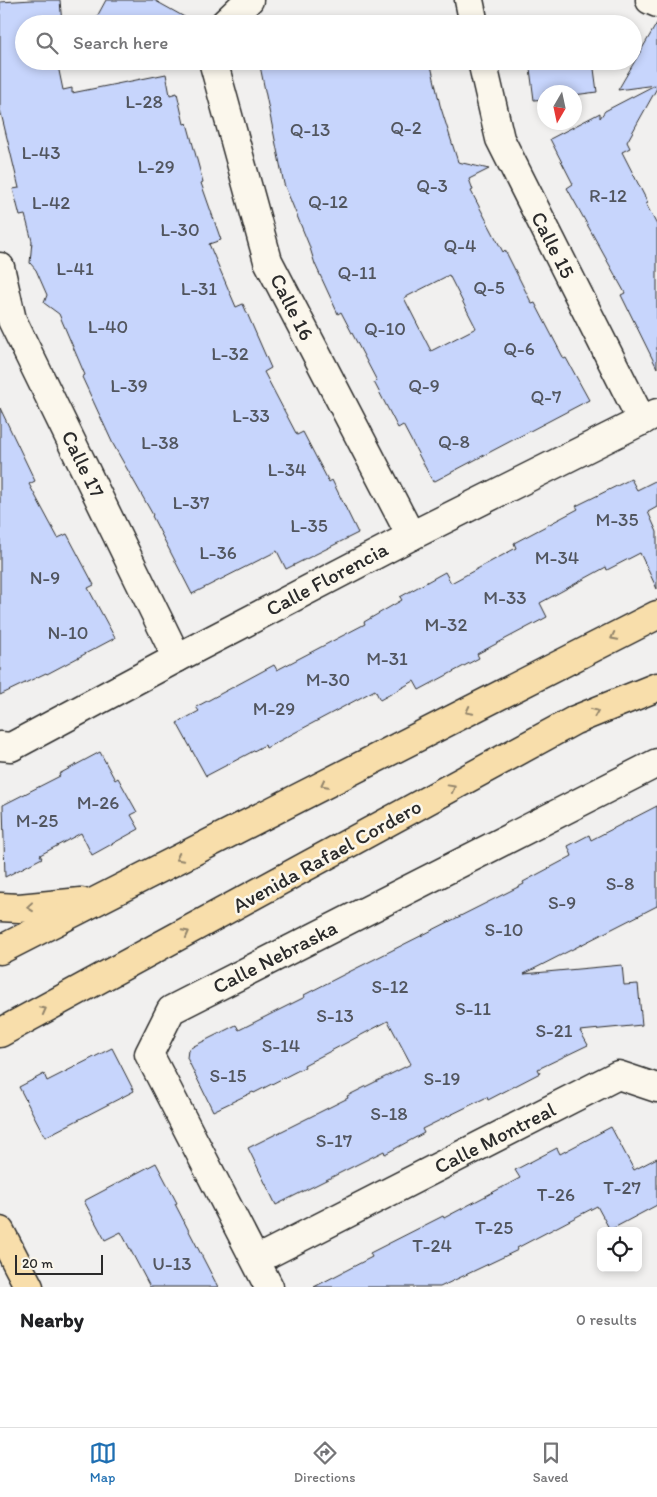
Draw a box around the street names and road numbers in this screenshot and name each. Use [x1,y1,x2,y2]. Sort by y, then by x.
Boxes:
street label: Calle 15 [526,207,581,282]
street label: Calle 16 [265,269,320,344]
street label: Calle 17 [57,426,110,501]
street label: Calle Florencia [262,536,392,621]
street label: Avenida Rafael Cordero [228,793,425,918]
street label: Calle Nebraska [208,915,341,999]
street label: Calle Montreal [430,1096,560,1179]

